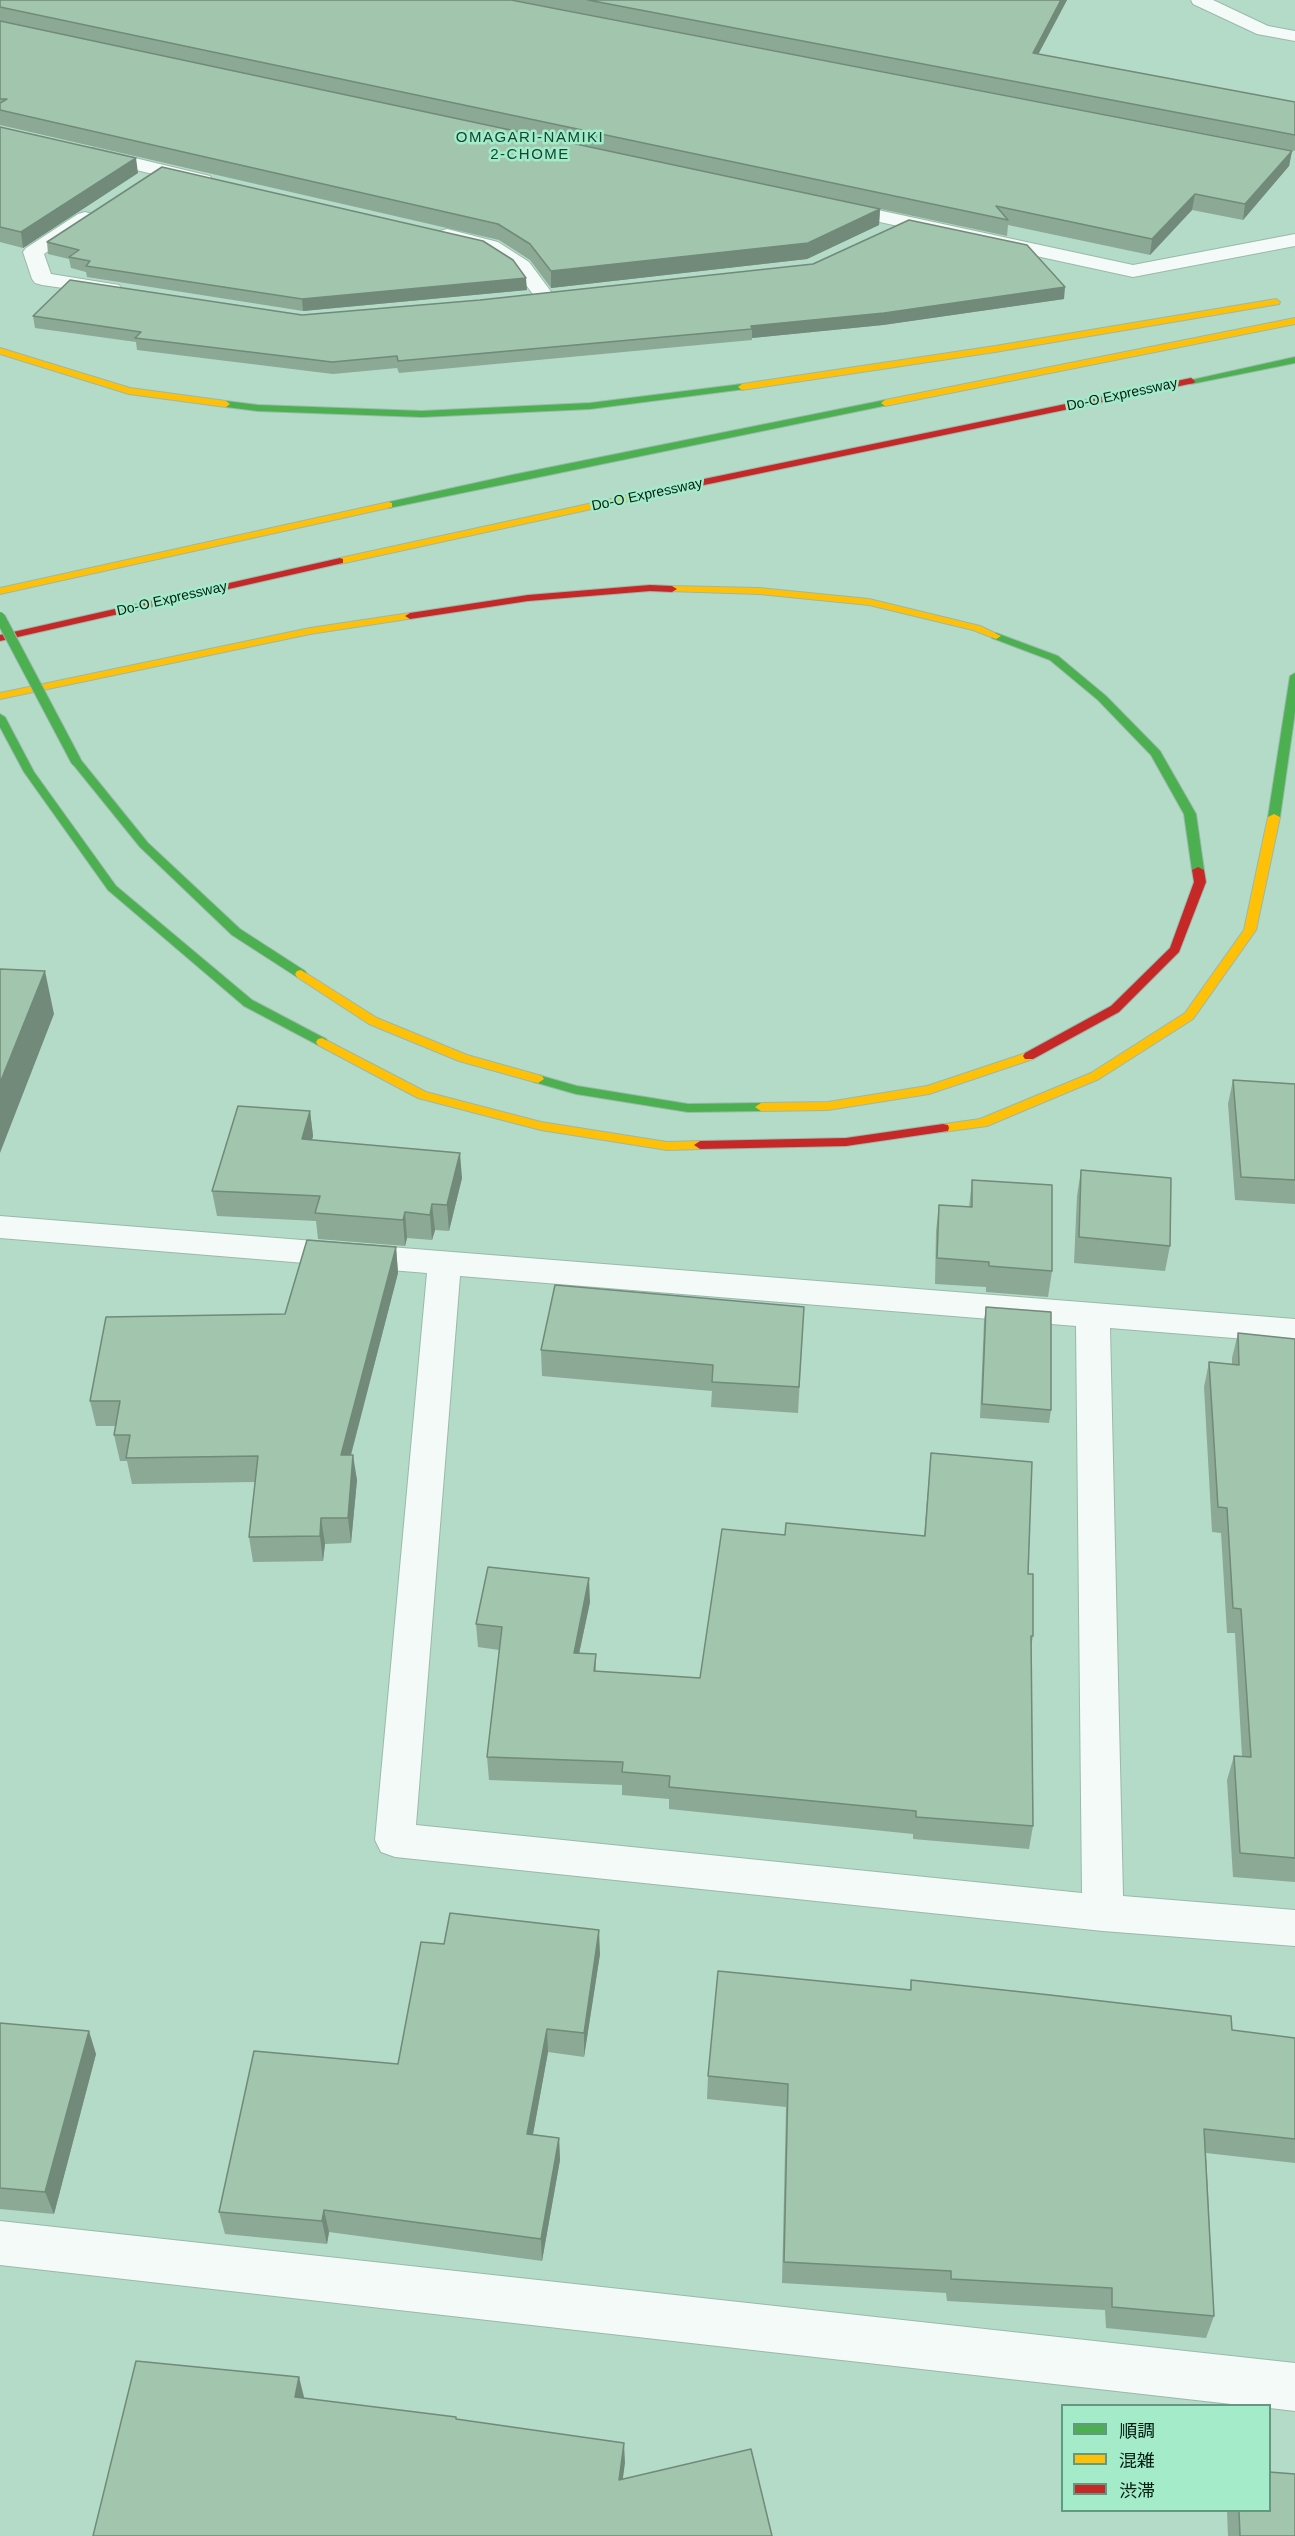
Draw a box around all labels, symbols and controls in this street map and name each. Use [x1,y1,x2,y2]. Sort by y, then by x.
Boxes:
district label: OMAGARI-NAMIKI 2-CHOME [456,129,604,164]
street label: Do-O Expressway [1065,375,1179,415]
street label: Do-O Expressway [590,475,704,515]
street label: Do-O Expressway [115,578,229,620]
legend [1061,2404,1271,2512]
text: 順調 [1119,2421,1155,2441]
text: 混雑 [1119,2451,1155,2471]
text: 渋滞 [1119,2481,1155,2501]

